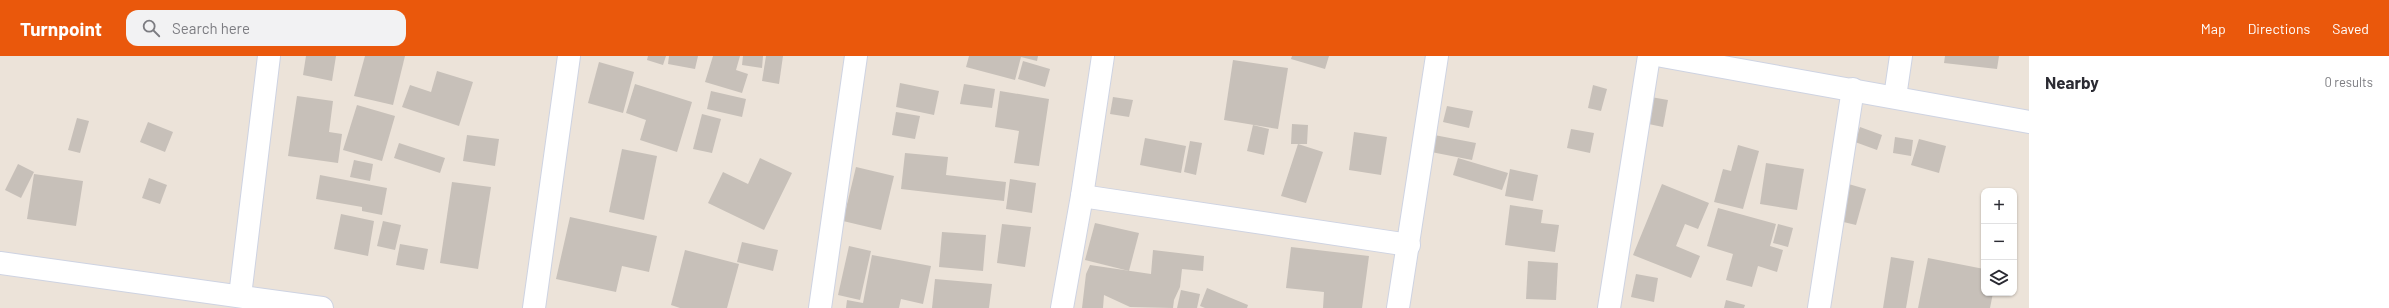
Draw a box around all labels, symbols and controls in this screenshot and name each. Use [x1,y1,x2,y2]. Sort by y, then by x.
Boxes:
search box [126,10,406,46]
text: Turnpoint [20,17,102,40]
icon: search [140,17,162,39]
text: Search here [172,19,250,37]
text: Map [2201,20,2226,37]
text: Directions [2248,20,2310,37]
text: Saved [2332,20,2369,37]
text: Nearby [2045,72,2099,92]
text: 0 results [2324,74,2373,90]
map controls [1981,188,2017,296]
button: + [1981,188,2017,224]
button: − [1981,224,2017,260]
button: layers [1981,260,2017,296]

